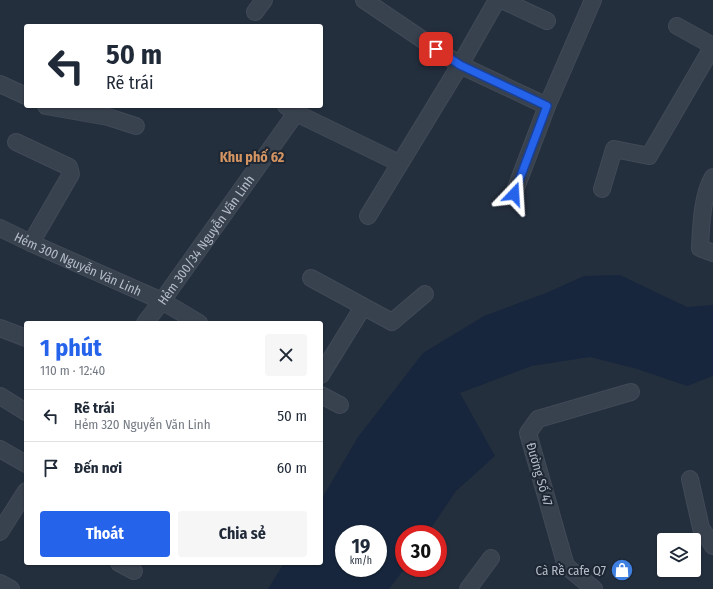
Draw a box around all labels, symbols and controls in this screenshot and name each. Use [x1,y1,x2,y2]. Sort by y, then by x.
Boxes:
pin [419,32,453,66]
text: 50 m [106,38,162,71]
icon: arrive [425,38,447,60]
icon: left [40,40,92,92]
text: Rẽ trái [106,72,154,94]
district label: Khu phố 62 [220,148,285,166]
street label: Hẻm 300/34 Nguyễn Văn Linh [155,172,257,308]
position arrow [493,173,535,215]
street label: Hẻm 300 Nguyễn Văn Linh [12,229,144,299]
text: 1 phút [40,334,102,362]
button: close [265,334,307,376]
text: 110 m · 12:40 [40,363,105,378]
text: Rẽ trái [74,399,115,417]
icon: left [40,405,62,427]
text: 50 m [277,407,307,425]
text: Hẻm 320 Nguyễn Văn Linh [74,417,211,432]
street label: Đường Số 47 [523,441,556,508]
icon: arrive [40,457,62,479]
text: Đến nơi [74,459,122,477]
text: 60 m [277,459,307,477]
button: Thoát [40,511,170,557]
button: Chia sẻ [178,511,307,557]
speed limit sign: 30 [395,525,447,577]
map controls [657,533,701,577]
button: layers [657,533,701,577]
text: 19 [352,534,370,558]
text: km/h [350,555,372,567]
shop icon: Cà Rề cafe Q7 [609,557,635,583]
place label: Cà Rề cafe Q7 [535,563,606,578]

